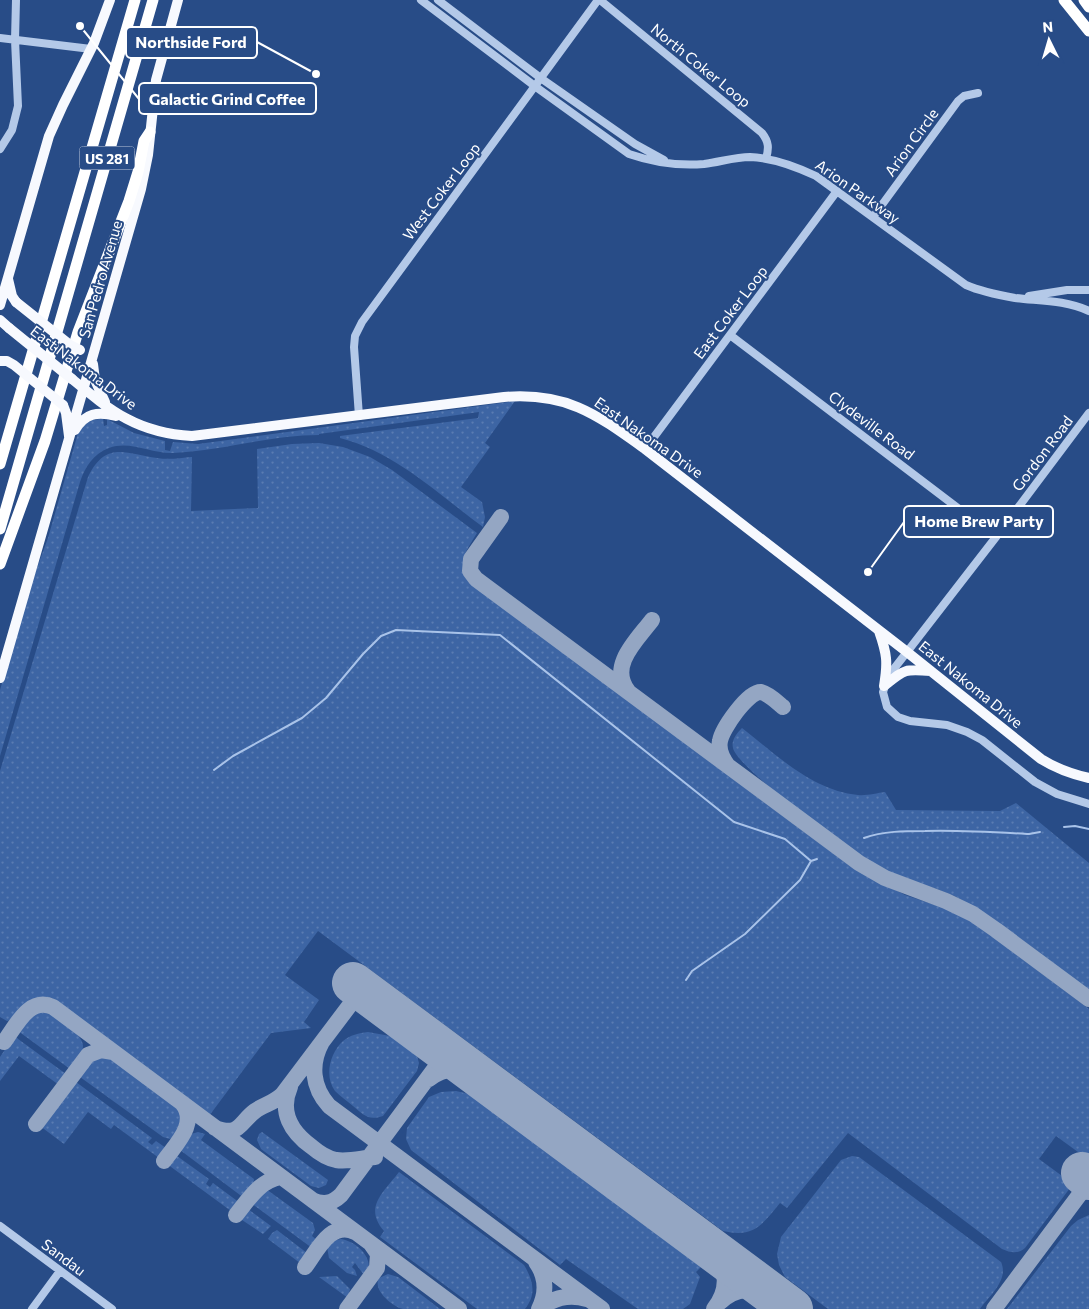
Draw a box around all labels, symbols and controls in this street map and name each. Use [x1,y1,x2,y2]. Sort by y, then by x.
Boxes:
north arrow [1024,15,1074,65]
text: N [1042,18,1054,35]
street label: North Coker Loop [648,19,755,111]
callout: Northside Ford [126,27,257,58]
text: Northside Ford [135,32,247,51]
callout: Galactic Grind Coffee [139,83,316,114]
text: Galactic Grind Coffee [149,89,305,108]
street label: Arion Circle [880,104,942,180]
street label: West Coker Loop [399,139,484,243]
road number: US 281 [80,146,134,170]
street label: Arion Parkway [812,155,904,227]
street label: San Pedro Avenue [75,218,125,340]
street label: East Coker Loop [689,262,771,362]
street label: East Nakoma Drive [27,321,141,413]
street label: Clydeville Road [825,387,919,463]
street label: East Nakoma Drive [591,393,707,481]
street label: Gordon Road [1008,412,1076,494]
callout: Home Brew Party [904,506,1053,537]
text: Home Brew Party [914,511,1044,530]
street label: East Nakoma Drive [915,637,1027,731]
street label: Sandau [39,1235,89,1279]

